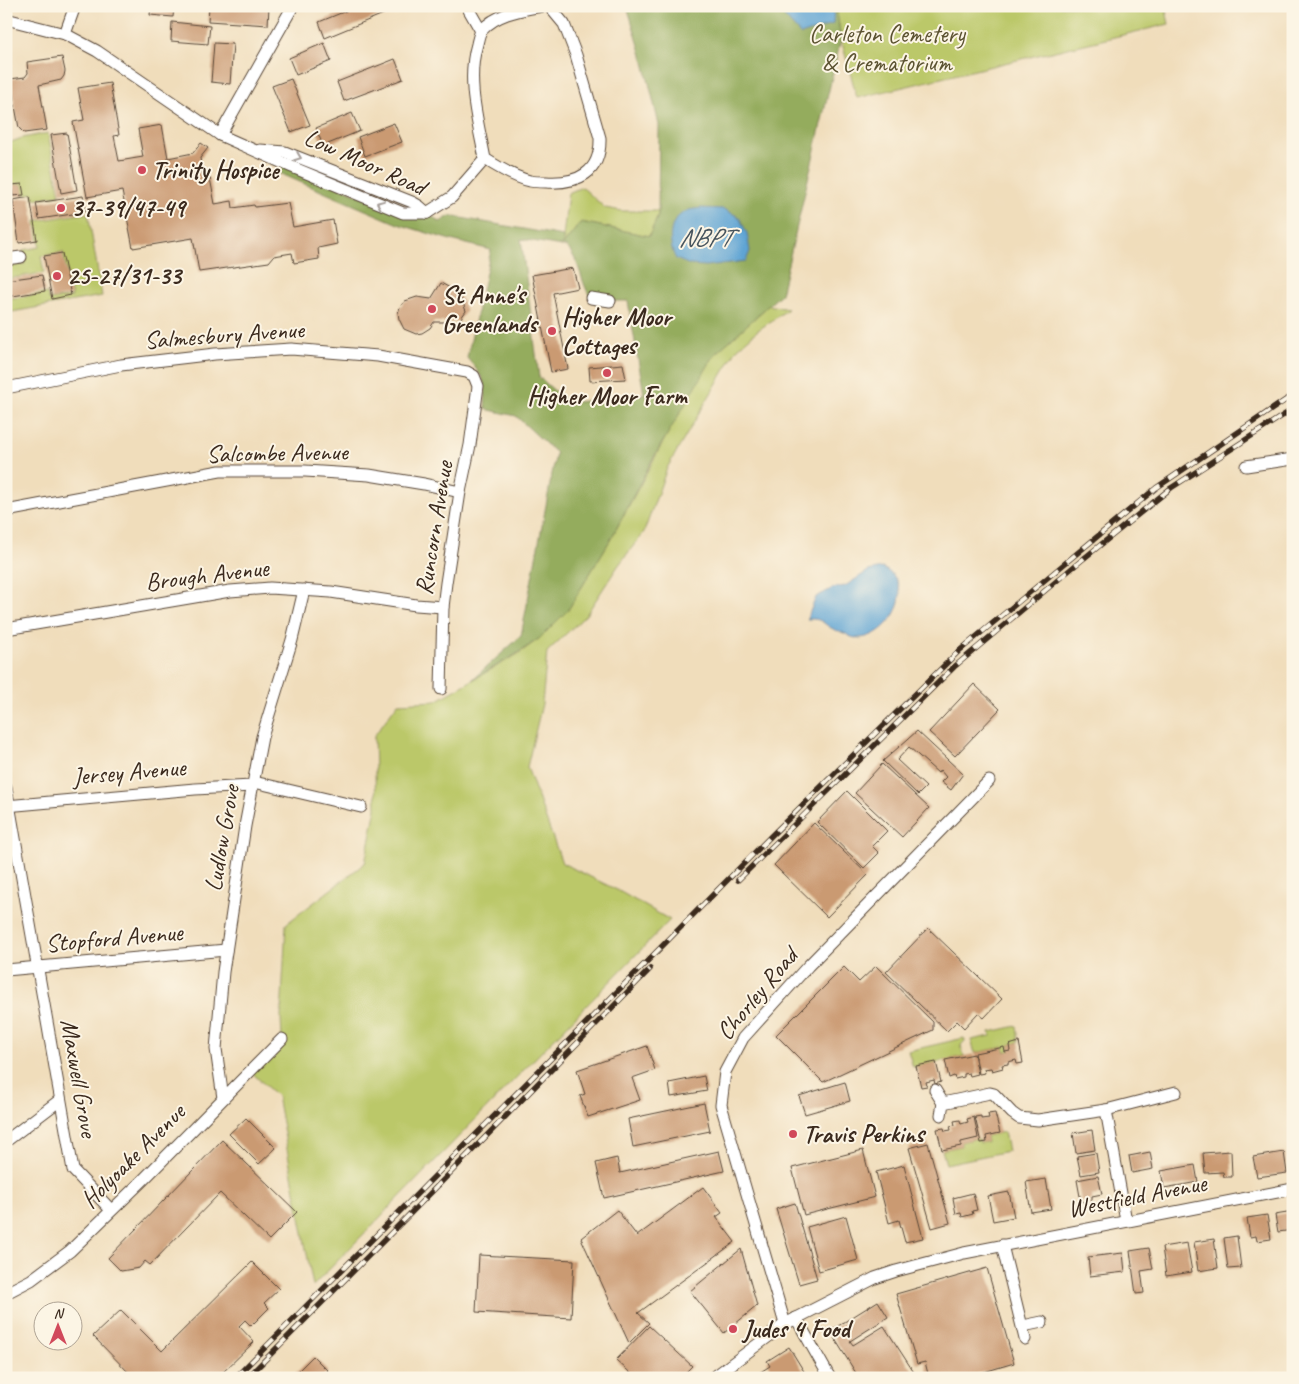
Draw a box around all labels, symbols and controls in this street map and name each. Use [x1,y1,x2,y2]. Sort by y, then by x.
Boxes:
park label: Carleton Cemetery & Crematorium [809,18,966,79]
street label: Low Moor Road [299,121,434,204]
one-way arrow [293,151,302,161]
place label: Trinity Hospice [152,154,280,186]
marker: Trinity Hospice [136,164,148,176]
place label: 37-39/47-49 [71,192,188,224]
one-way arrow [377,199,385,209]
marker: 37-39/47-49 [55,202,67,214]
water label: NBPT [678,221,741,254]
place label: 25-27/31-33 [67,260,184,292]
marker: 25-27/31-33 [51,270,63,282]
place label: St Anne's Greenlands [442,279,539,340]
place label: Higher Moor Cottages [562,301,674,362]
marker: St Anne's Greenlands [426,303,438,315]
street label: Salmesbury Avenue [143,313,307,357]
marker: Higher Moor Cottages [546,325,558,337]
marker: Higher Moor Farm [601,367,613,379]
place label: Higher Moor Farm [527,380,689,412]
street label: Salcombe Avenue [206,436,350,470]
street label: Runcorn Avenue [408,457,461,597]
street label: Brough Avenue [144,551,272,598]
street label: Jersey Avenue [70,751,189,793]
street label: Ludlow Grove [197,781,247,894]
street label: Stopford Avenue [44,916,186,960]
street label: Chorley Road [709,938,808,1047]
street label: Maxwell Grove [53,1016,105,1141]
street label: Holyoake Avenue [74,1095,194,1215]
place label: Travis Perkins [803,1118,926,1150]
marker: Travis Perkins [787,1128,799,1140]
street label: Westfield Avenue [1065,1167,1211,1225]
north arrow [32,1302,82,1352]
text: N [54,1305,65,1322]
place label: Judes 4 Food [741,1313,853,1345]
marker: Judes 4 Food [727,1323,739,1335]

